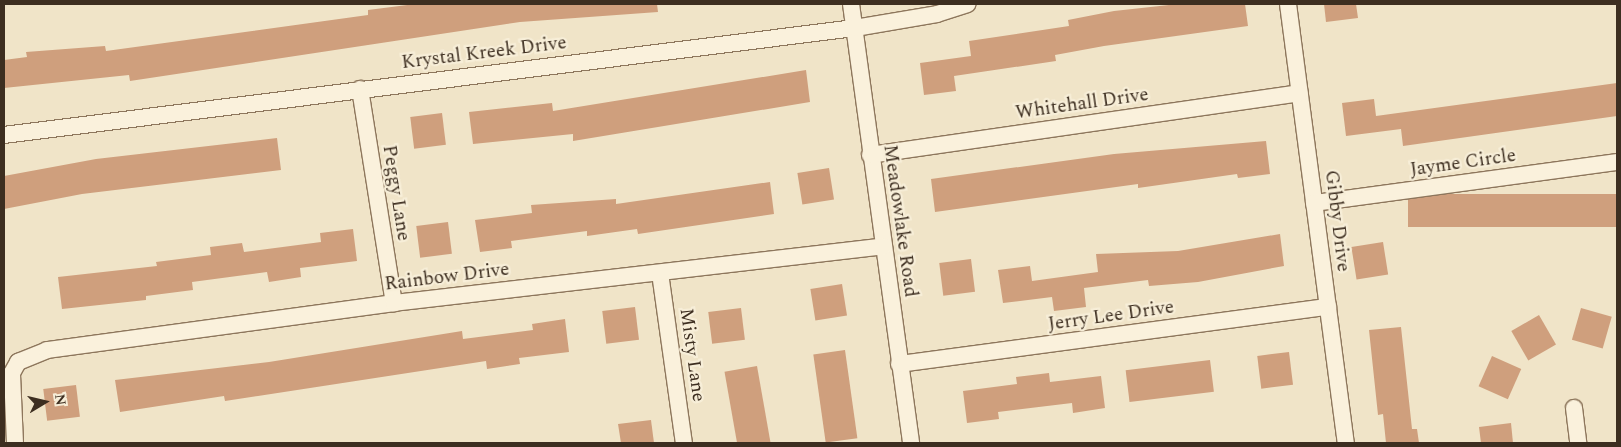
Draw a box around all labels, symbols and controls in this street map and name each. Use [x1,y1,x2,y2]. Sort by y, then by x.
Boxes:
street label: Krystal Kreek Drive [400,32,568,74]
street label: Whitehall Drive [1014,83,1150,125]
street label: Peggy Lane [377,143,415,243]
street label: Meadowlake Road [878,143,922,299]
street label: Jayme Circle [1409,144,1517,182]
street label: Gibby Drive [1319,169,1355,273]
street label: Rainbow Drive [383,258,511,296]
street label: Jerry Lee Drive [1047,296,1175,336]
street label: Misty Lane [674,307,710,403]
north arrow [20,377,70,427]
text: N [49,392,72,407]

